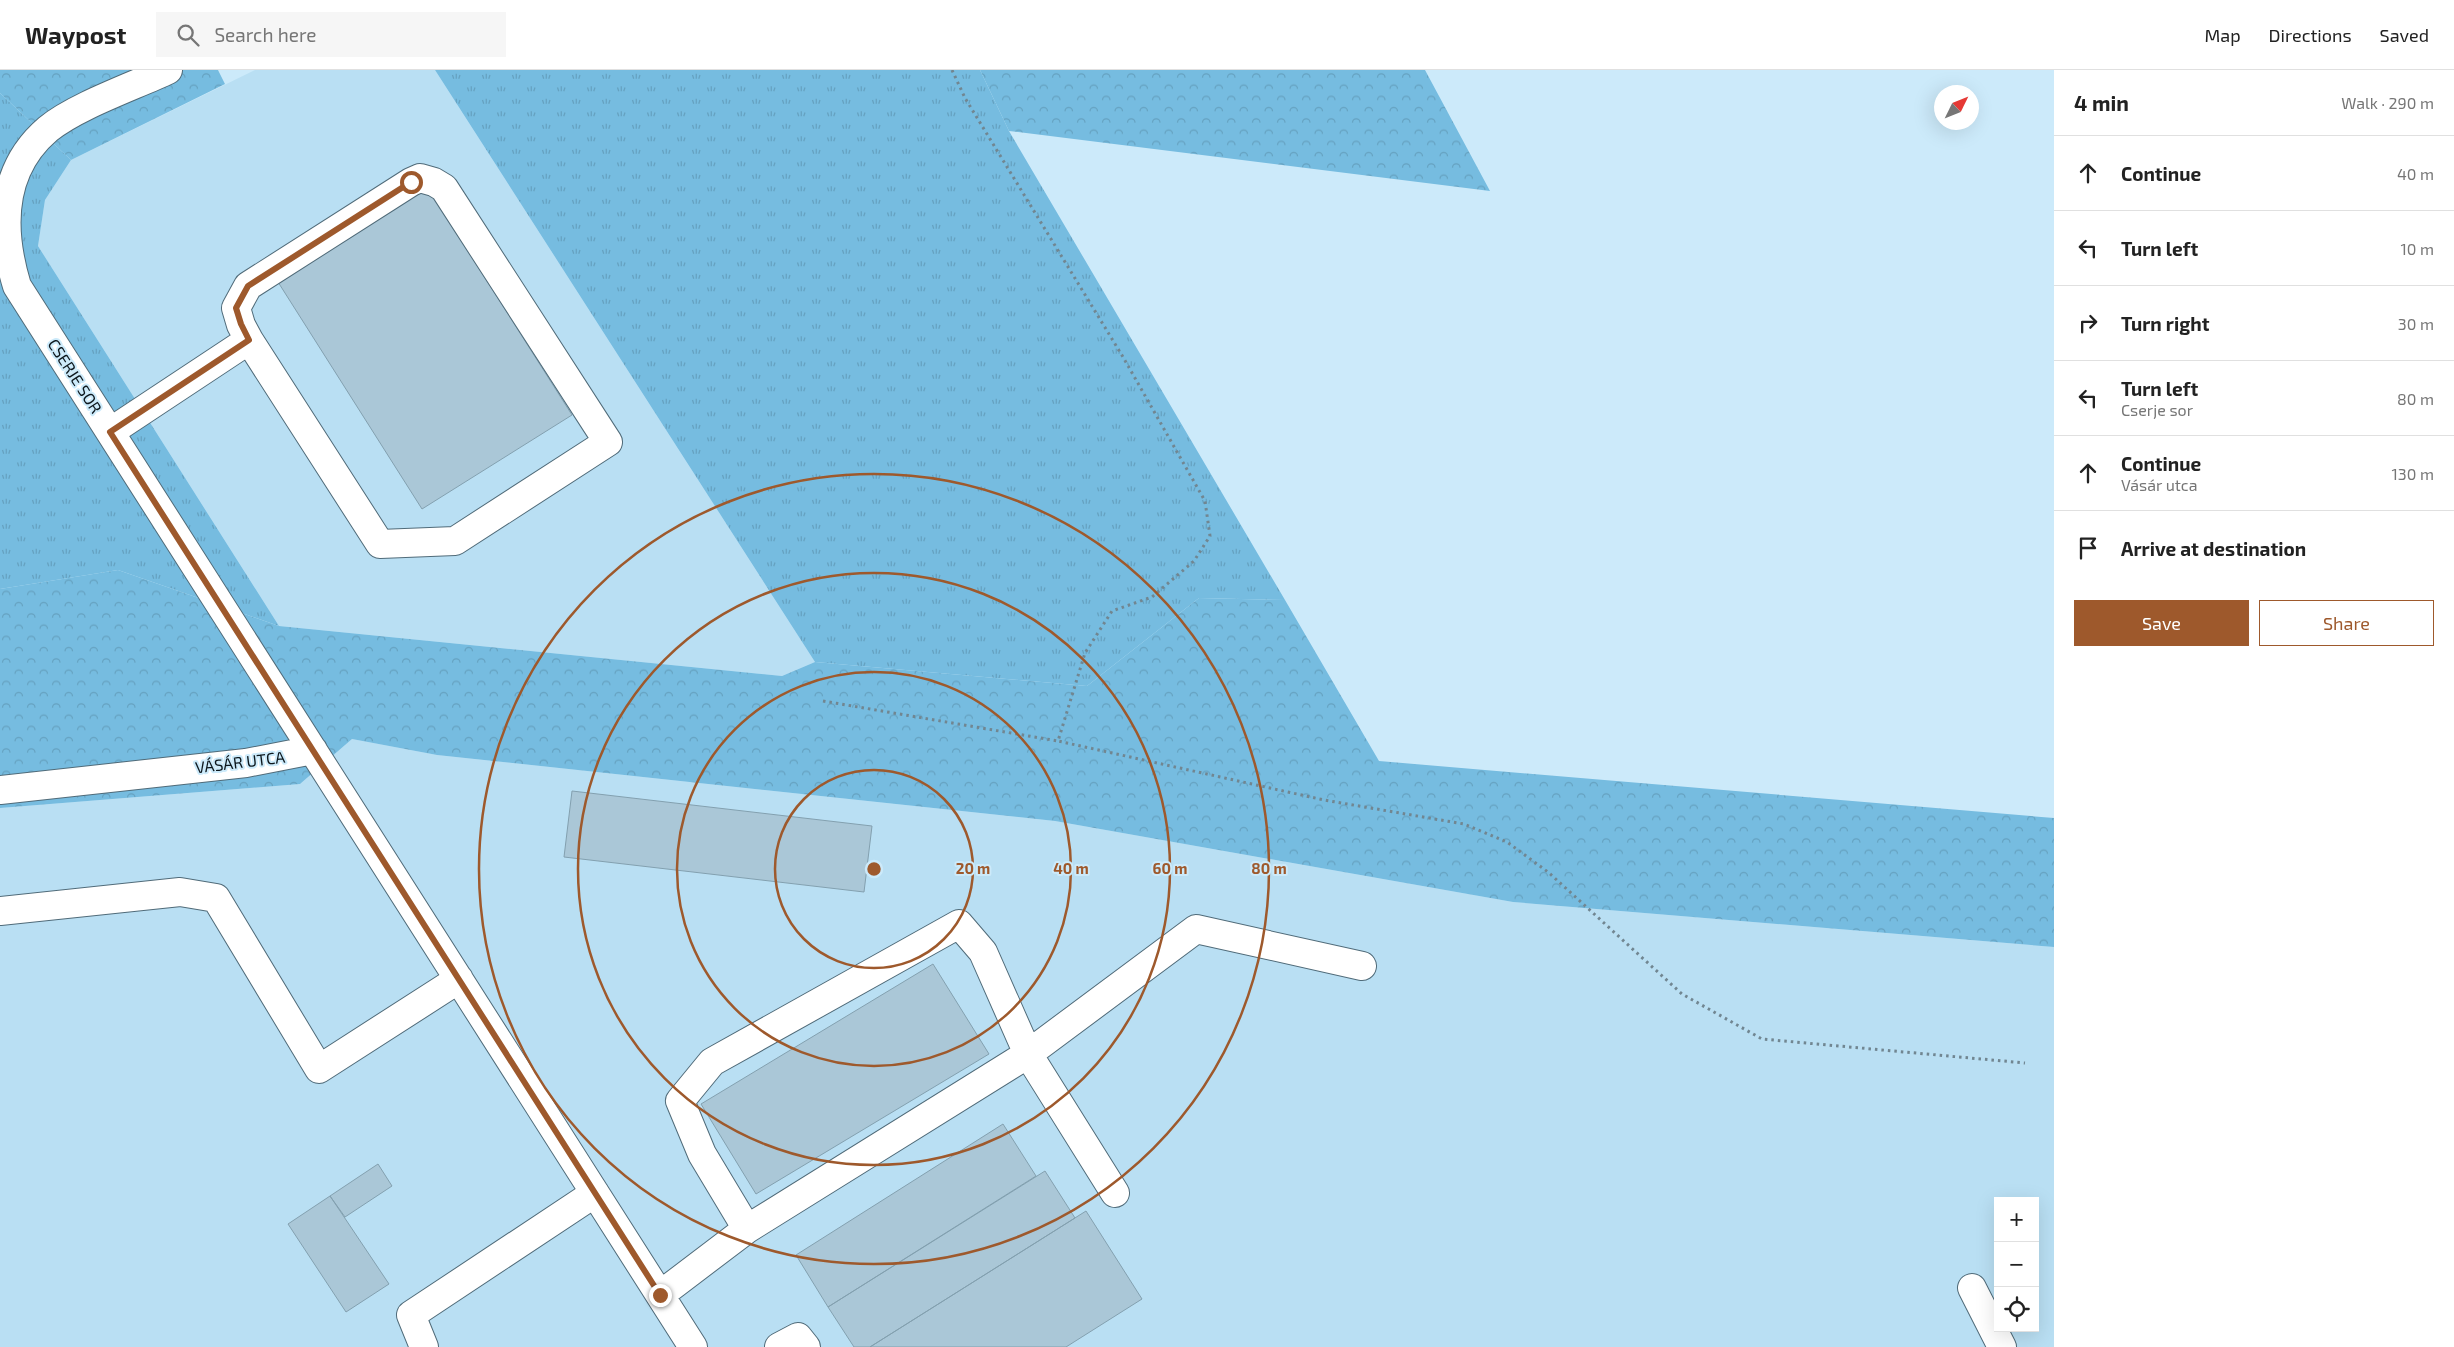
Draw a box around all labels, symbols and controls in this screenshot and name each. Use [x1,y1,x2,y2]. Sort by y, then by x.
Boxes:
search box [156,12,506,57]
text: Waypost [25,20,126,49]
icon: search [174,21,202,49]
text: Search here [214,23,317,46]
text: Map [2204,24,2241,46]
text: Directions [2269,24,2352,46]
text: Saved [2380,24,2429,46]
north arrow [1934,85,1979,130]
text: 4 min [2074,90,2129,115]
text: Walk · 290 m [2341,93,2434,112]
icon: ahead [2074,159,2102,187]
text: Continue [2121,162,2201,185]
text: 40 m [2397,164,2434,183]
route start [400,171,423,194]
icon: left [2074,234,2102,262]
text: Turn left [2121,237,2198,260]
text: 10 m [2400,239,2434,258]
icon: right [2074,309,2102,337]
text: Turn right [2121,312,2209,335]
text: 30 m [2398,314,2434,333]
street label: CSERJE SOR [44,335,106,416]
text: Turn left [2121,377,2198,400]
icon: left [2074,384,2102,412]
text: 80 m [2397,389,2434,408]
text: Cserje sor [2121,400,2193,419]
text: Continue [2121,452,2201,475]
icon: ahead [2074,459,2102,487]
text: 130 m [2392,464,2434,483]
text: Vásár utca [2121,475,2197,494]
icon: arrive [2074,534,2102,562]
text: Arrive at destination [2121,537,2306,560]
button: Save [2074,600,2249,646]
button: Share [2259,600,2434,646]
street label: VÁSÁR UTCA [194,747,286,776]
text: 20 m [956,859,990,877]
text: 40 m [1053,859,1089,877]
text: 60 m [1153,859,1187,877]
text: 80 m [1251,859,1287,877]
centre of rings [865,860,883,878]
map controls [1994,1197,2039,1332]
button: + [1994,1197,2039,1242]
button: − [1994,1242,2039,1287]
route end [649,1284,672,1307]
button: locate [1994,1287,2039,1332]

